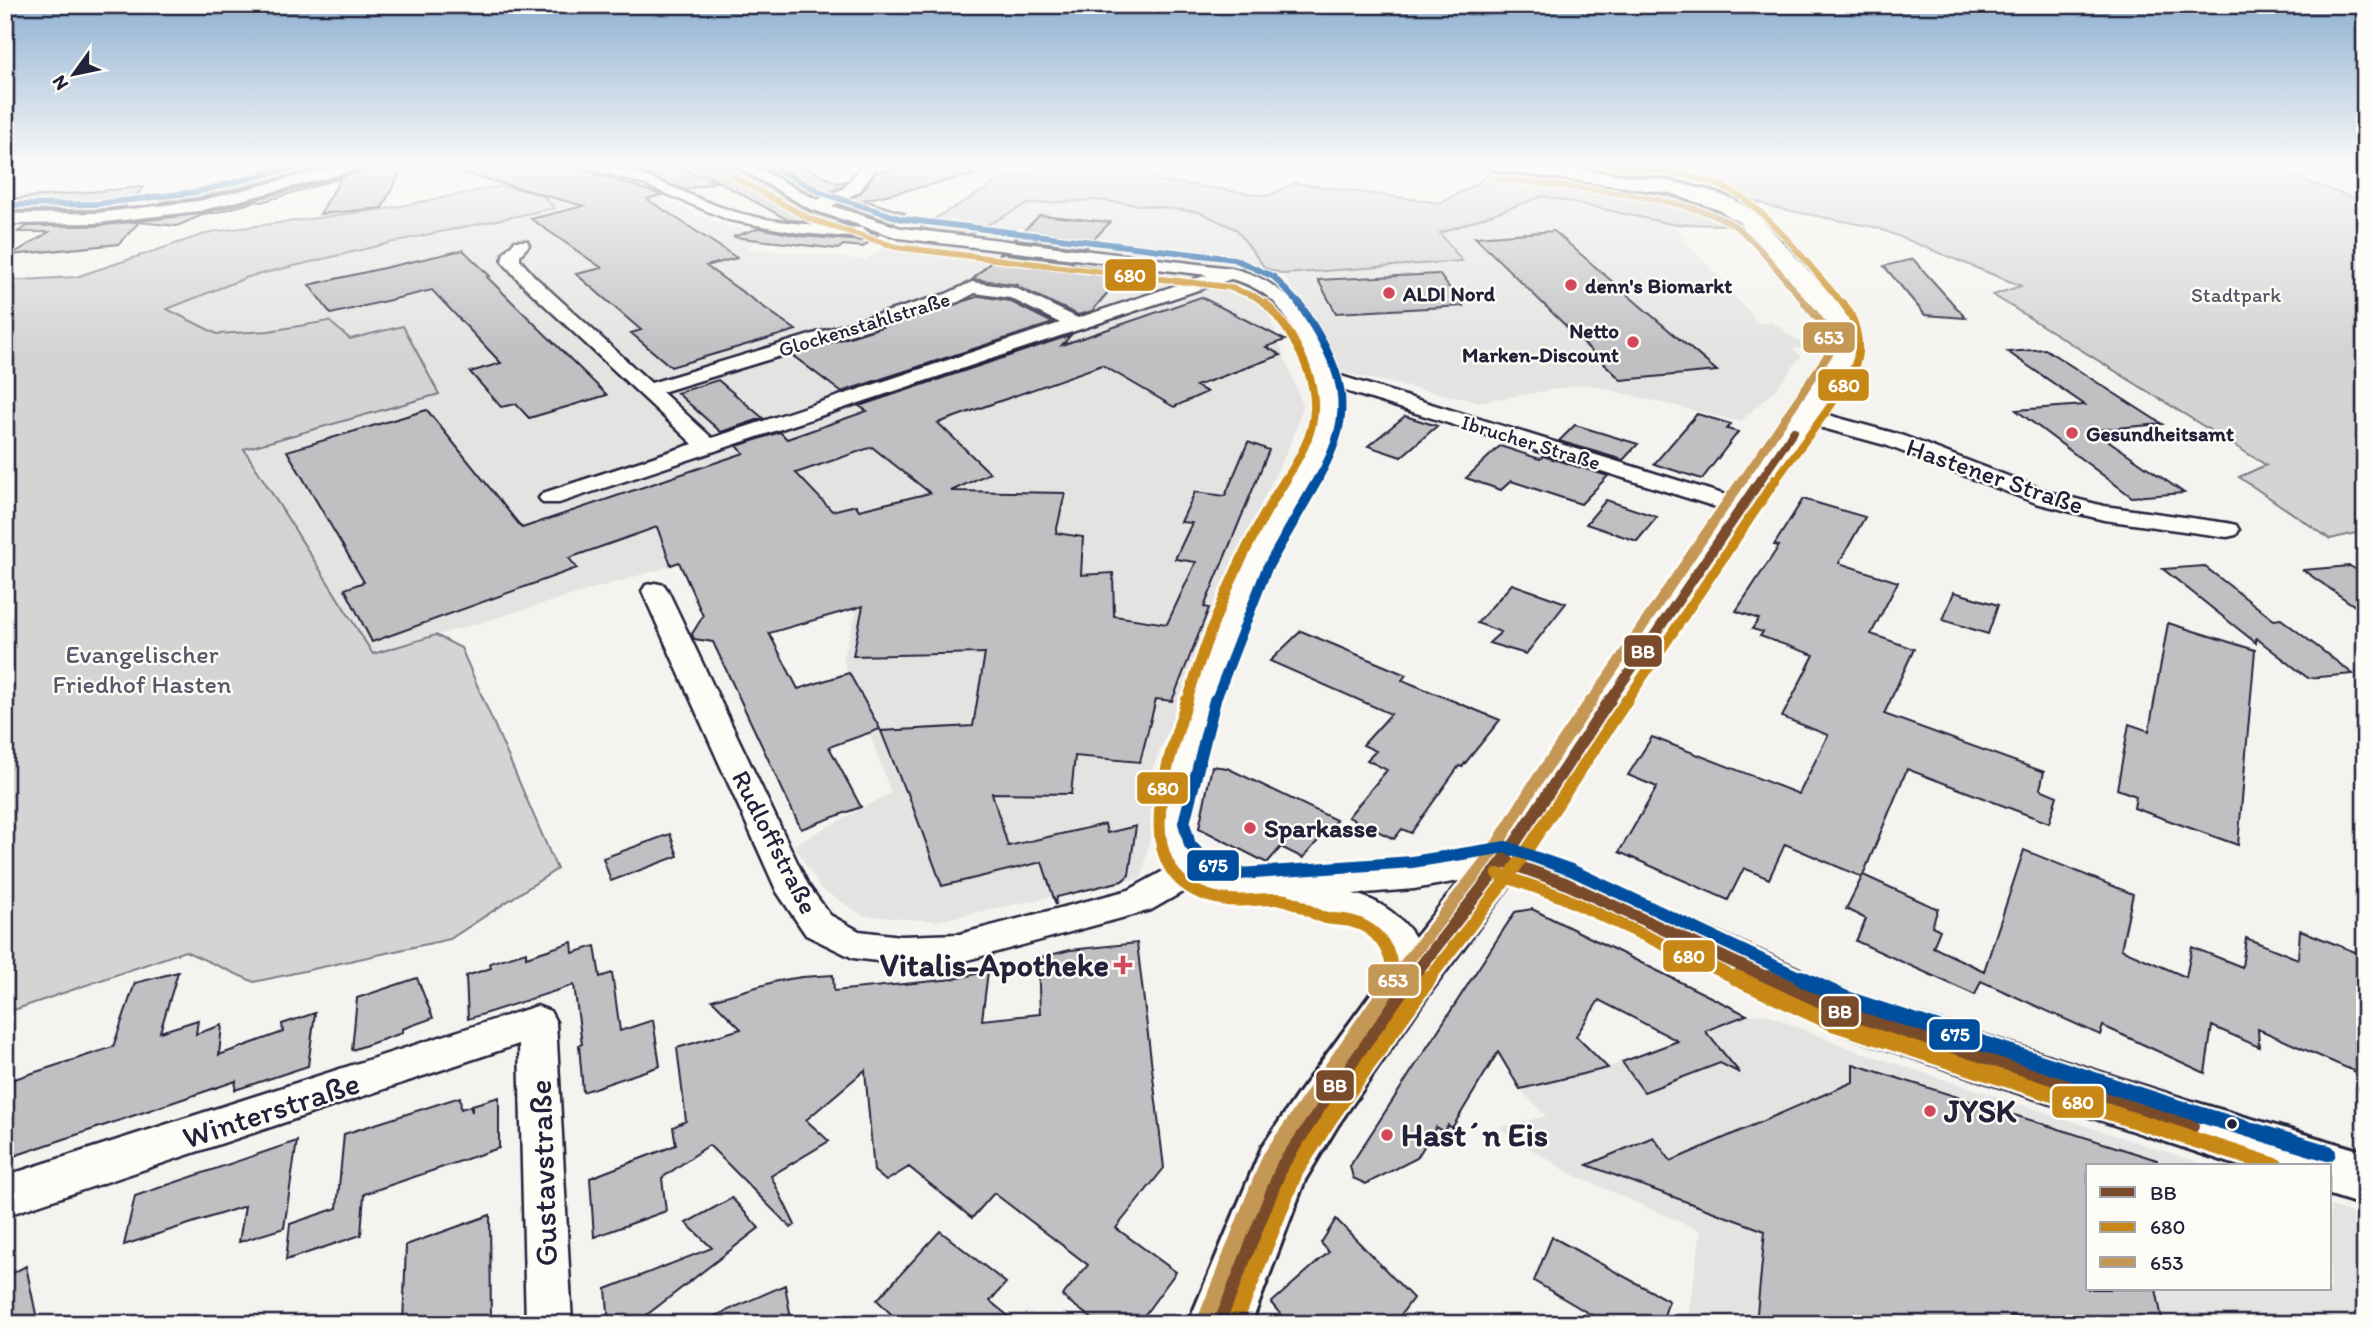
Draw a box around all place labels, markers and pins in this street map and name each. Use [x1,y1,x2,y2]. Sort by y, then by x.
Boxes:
place label: denn's Biomarkt [1585,273,1732,298]
marker: denn's Biomarkt [1563,277,1579,293]
place label: ALDI Nord [1402,281,1496,306]
marker: ALDI Nord [1381,285,1397,301]
place label: Netto Marken-Discount [1462,318,1619,367]
marker: Netto Marken-Discount [1625,334,1641,350]
place label: Gesundheitsamt [2086,421,2234,446]
marker: Gesundheitsamt [2064,425,2080,441]
place label: Sparkasse [1264,812,1378,844]
marker: Sparkasse [1242,820,1258,836]
place label: Vitalis-Apotheke [880,946,1109,984]
marker: Vitalis-Apotheke [1115,957,1131,973]
place label: JYSK [1943,1092,2017,1130]
marker: JYSK [1922,1103,1938,1119]
place label: Hast´n Eis [1401,1116,1548,1154]
unlabelled marker [2225,1117,2239,1131]
marker: Hast´n Eis [1379,1127,1395,1143]

